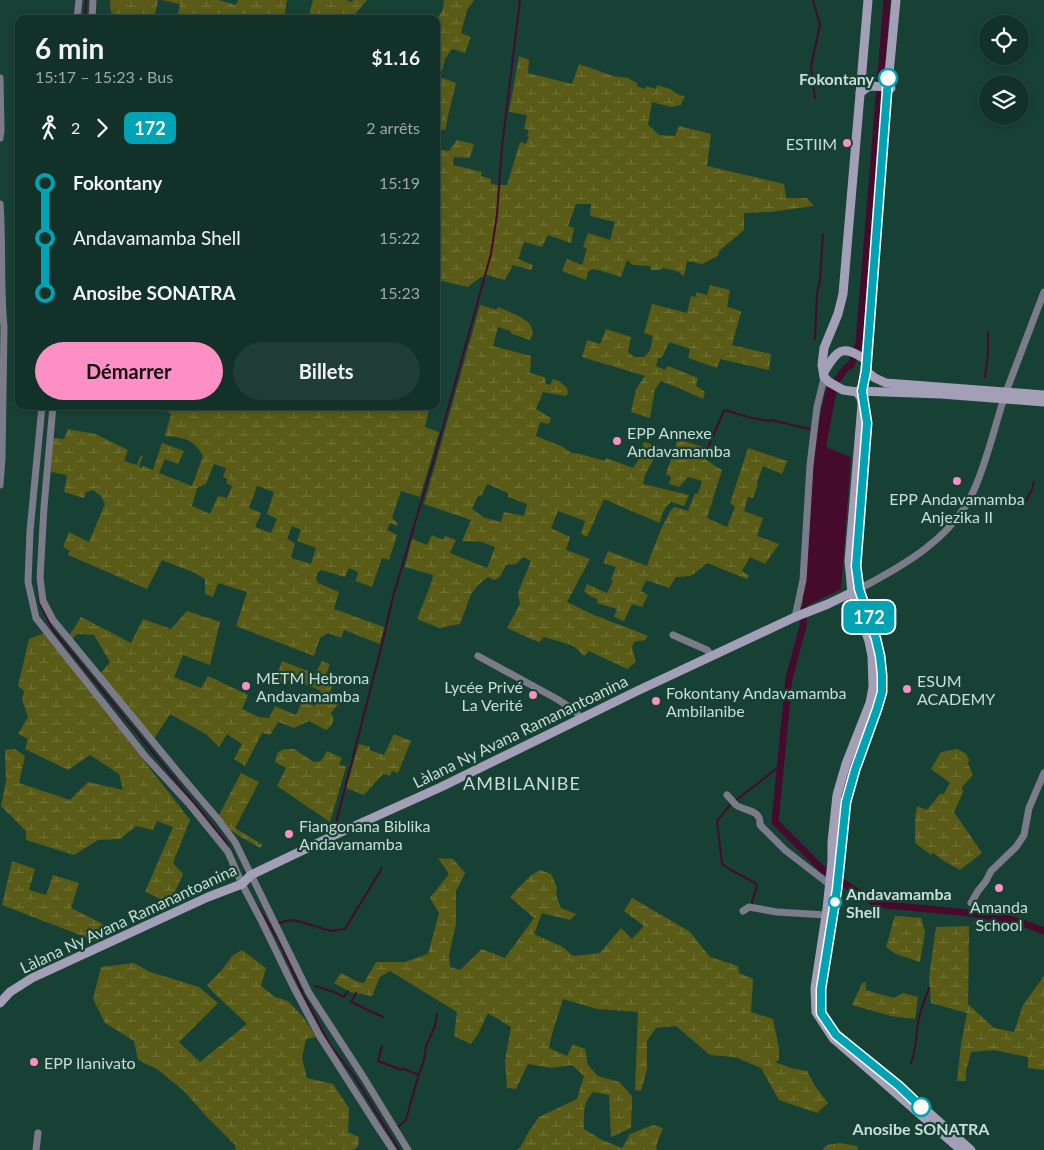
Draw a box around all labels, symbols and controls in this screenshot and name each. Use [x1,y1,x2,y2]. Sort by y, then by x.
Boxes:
map controls [979,15,1029,125]
button: locate [979,15,1029,65]
text: 6 min [35,31,104,65]
text: $1.16 [371,46,420,69]
text: 15:17 – 15:23 · Bus [35,67,173,86]
marker: Fokontany [878,68,898,88]
place label: Fokontany [799,69,875,88]
button: layers [979,75,1029,125]
icon: walk [35,114,63,142]
icon: forward [88,114,116,142]
text: 172 [134,117,166,139]
text: 2 [71,118,80,137]
text: 2 arrêts [366,118,420,137]
place label: ESTIIM [786,134,837,153]
marker: ESTIIM [841,137,853,149]
text: Fokontany [73,171,162,194]
text: 15:19 [379,173,420,192]
text: Andavamamba Shell [73,226,241,249]
text: 15:22 [379,228,420,247]
text: Anosibe SONATRA [73,281,236,304]
text: 15:23 [379,283,420,302]
button: Démarrer [35,342,223,400]
button: Billets [233,342,420,400]
place label: EPP Annexe Andavamamba [627,423,731,460]
marker: EPP Annexe Andavamamba [611,435,623,447]
marker: EPP Andavamamba Anjezika II [951,475,963,487]
place label: EPP Andavamamba Anjezika II [889,489,1025,526]
line badge: 172 [840,601,898,633]
text: 172 [853,606,885,628]
place label: METM Hebrona Andavamamba [256,668,369,705]
street label: Làlana Ny Avana Ramanantoanina [410,671,630,791]
place label: ESUM ACADEMY [917,671,995,708]
place label: Lycée Privé La Verité [444,677,523,714]
marker: METM Hebrona Andavamamba [240,680,252,692]
place label: Fokontany Andavamamba Ambilanibe [666,683,847,720]
marker: ESUM ACADEMY [901,683,913,695]
marker: Lycée Privé La Verité [527,689,539,701]
marker: Fokontany Andavamamba Ambilanibe [650,695,662,707]
district label: AMBILANIBE [463,772,581,794]
place label: Fiangonana Biblika Andavamamba [299,816,431,853]
marker: Fiangonana Biblika Andavamamba [283,828,295,840]
street label: Làlana Ny Avana Ramanantoanina [17,859,239,977]
marker: Amanda School [993,882,1005,894]
place label: Andavamamba Shell [845,884,952,921]
marker: Andavamamba Shell [828,895,842,909]
place label: Amanda School [970,897,1028,934]
place label: EPP Ilanivato [44,1053,136,1072]
marker: EPP Ilanivato [28,1056,40,1068]
marker: Anosibe SONATRA [911,1097,931,1117]
place label: Anosibe SONATRA [852,1119,990,1138]

